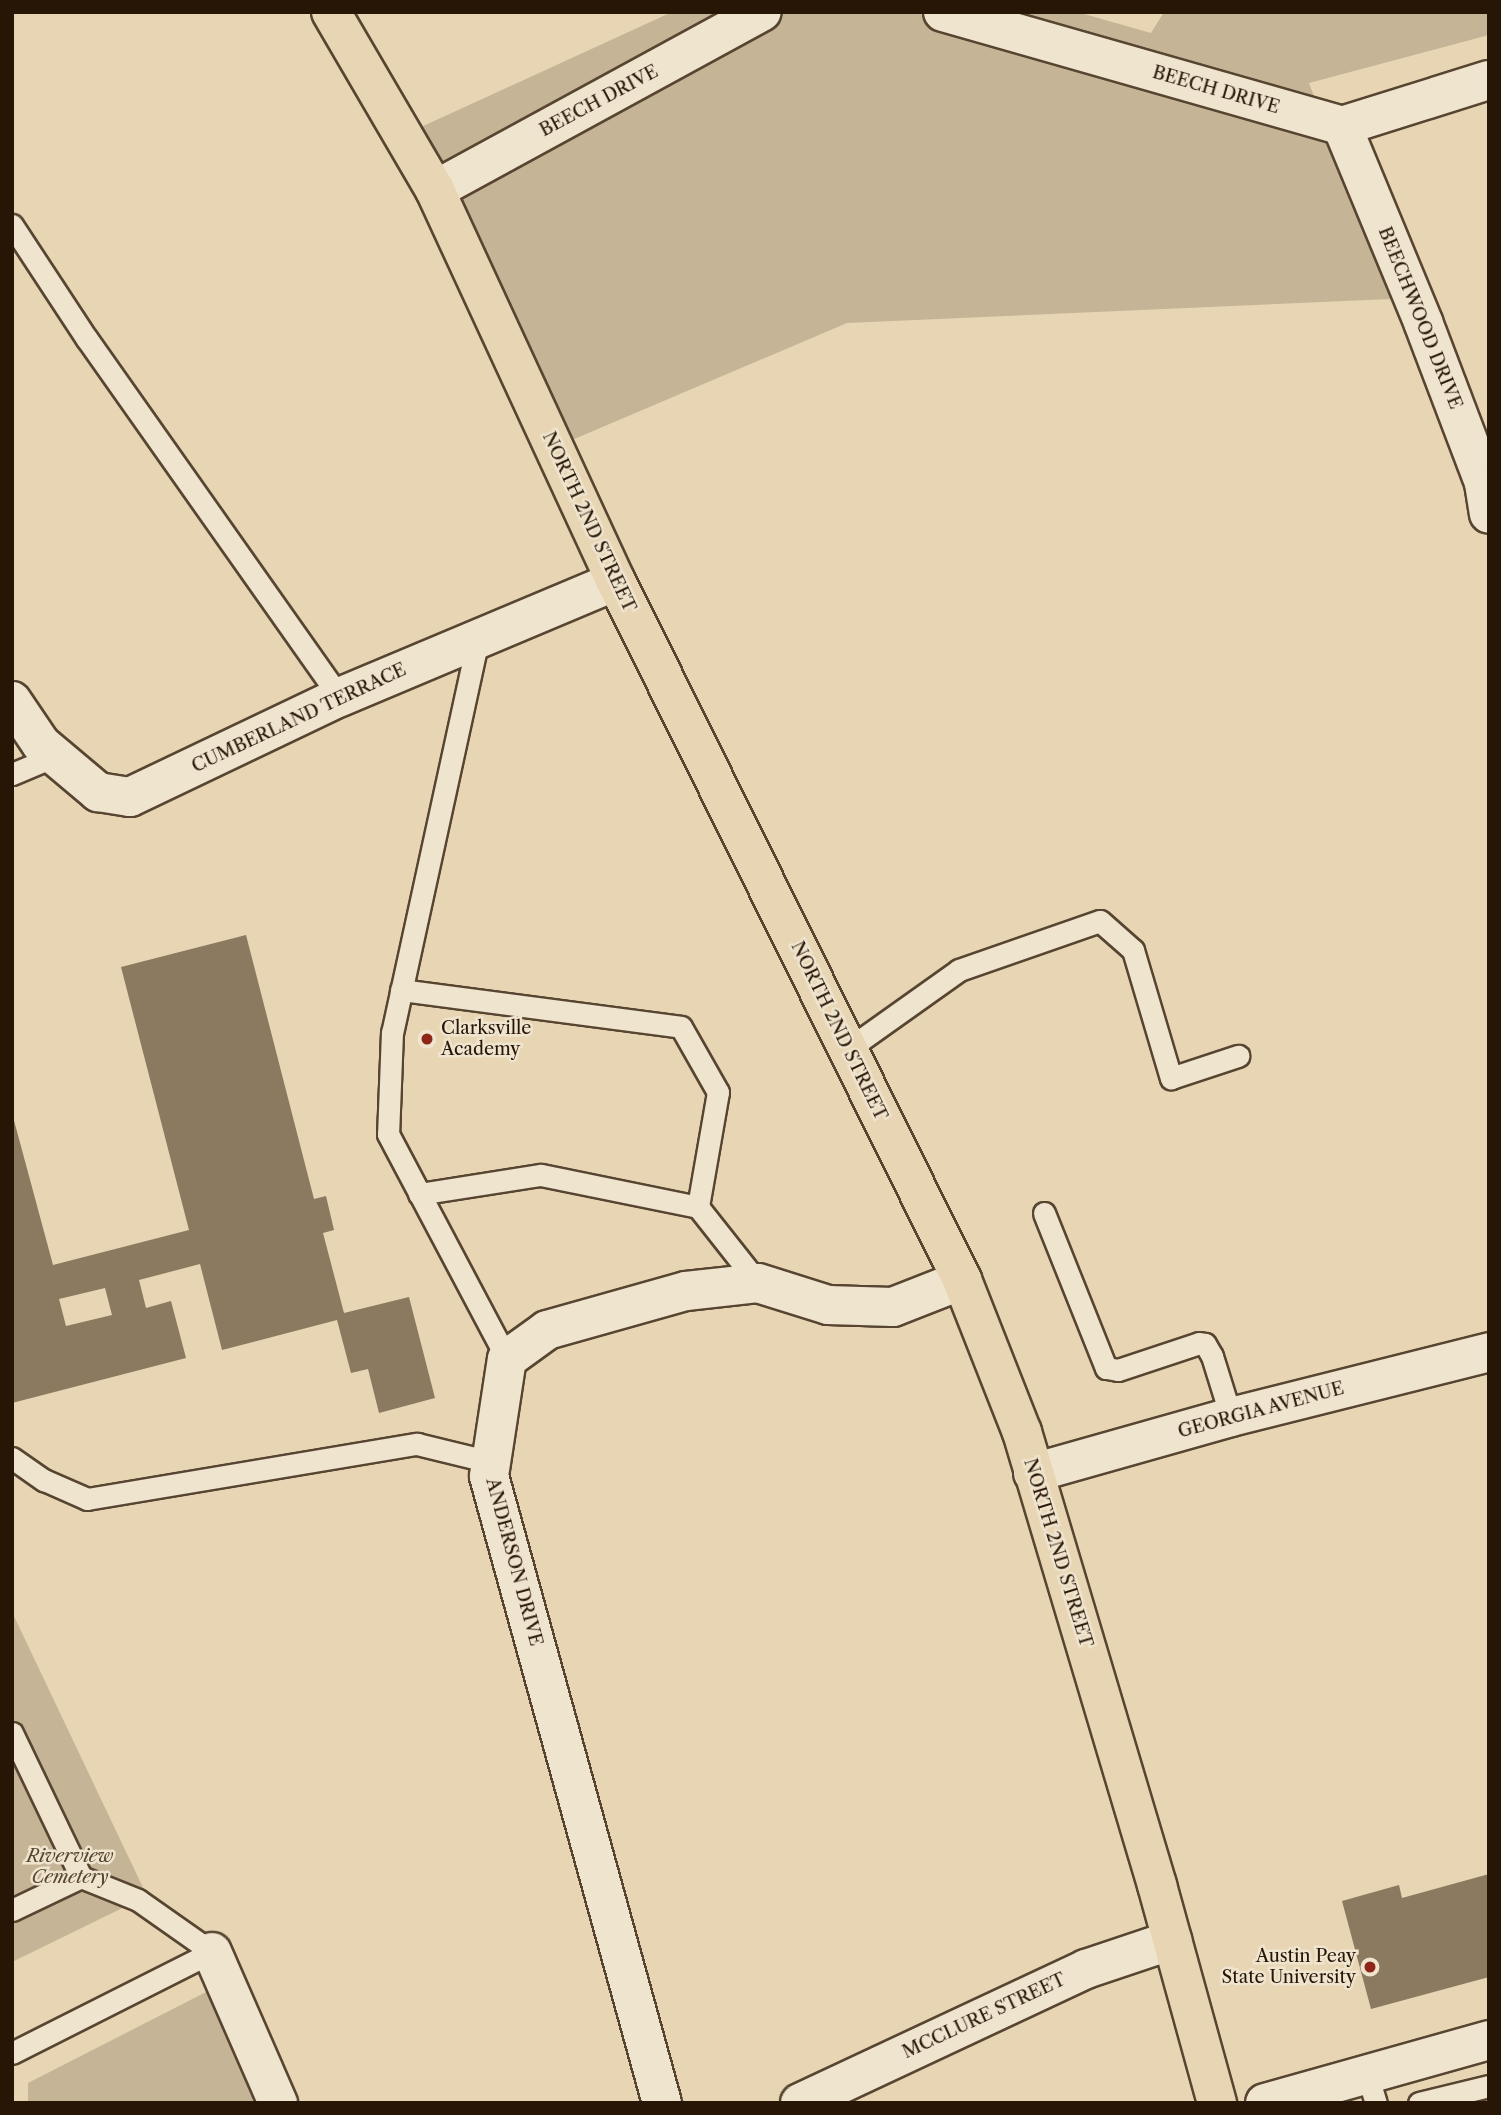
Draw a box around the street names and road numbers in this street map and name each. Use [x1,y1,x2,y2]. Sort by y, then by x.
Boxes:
street label: BEECH DRIVE [536,61,662,141]
street label: BEECH DRIVE [1150,62,1282,118]
street label: BEECHWOOD DRIVE [1374,224,1466,412]
street label: NORTH 2ND STREET [538,428,640,616]
street label: CUMBERLAND TERRACE [188,659,410,777]
street label: NORTH 2ND STREET [786,938,892,1124]
street label: GEORGIA AVENUE [1175,1377,1347,1443]
street label: NORTH 2ND STREET [1019,1456,1097,1650]
street label: ANDERSON DRIVE [481,1476,547,1648]
street label: MCCLURE STREET [899,1969,1069,2063]

